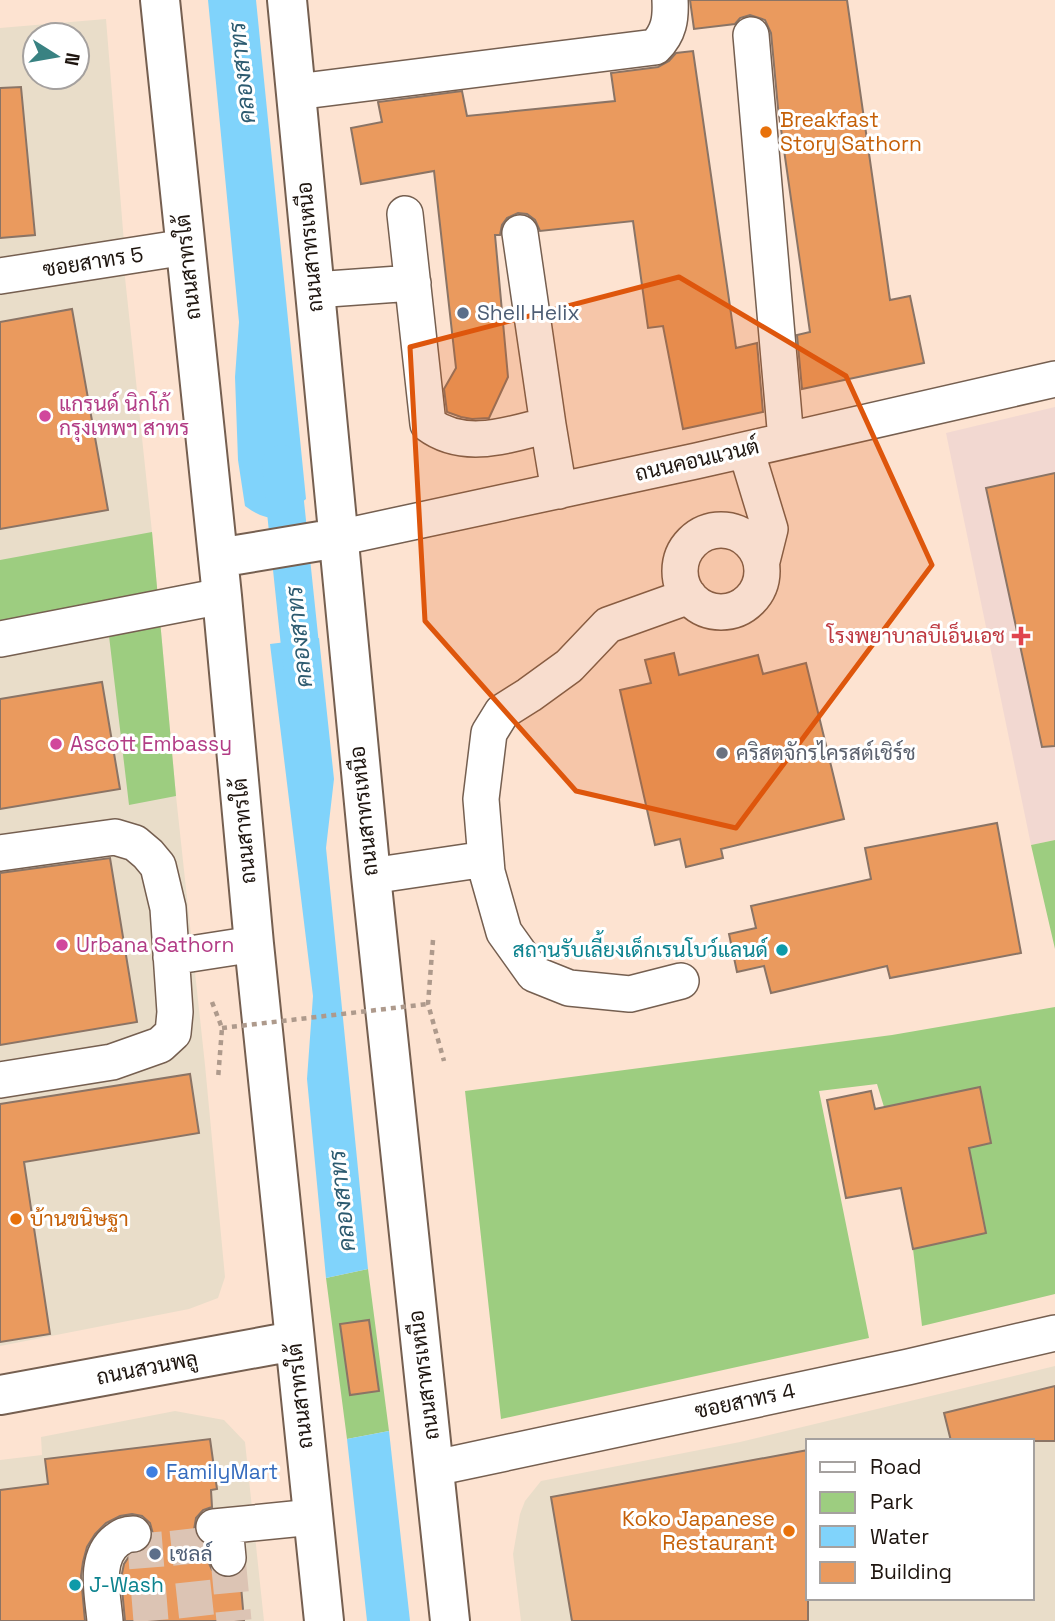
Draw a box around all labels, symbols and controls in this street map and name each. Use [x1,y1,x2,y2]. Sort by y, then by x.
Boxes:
water label: คลองสาทร [222,20,262,125]
north arrow [21,21,91,91]
text: N [59,51,86,68]
place label: Breakfast Story Sathorn [780,106,922,157]
marker: Breakfast Story Sathorn [758,124,774,140]
street label: ถนนสาทรเหนือ [290,181,329,313]
street label: ถนนสาทรใต้ [168,212,206,321]
street label: ซอยสาทร 5 [41,240,145,283]
place label: Shell Helix [477,299,580,326]
marker: Shell Helix [455,305,471,321]
place label: แกรนด์ นิกโก้ กรุงเทพฯ สาทร [59,390,189,442]
marker: แกรนด์ นิกโก้ กรุงเทพฯ สาทร [37,408,53,424]
street label: ถนนคอนแวนต์ [632,432,761,487]
water label: คลองสาทร [279,584,319,689]
place label: โรงพยาบาลบีเอ็นเอช [826,621,1005,649]
marker: โรงพยาบาลบีเอ็นเอช [1011,626,1031,646]
place label: Ascott Embassy [70,730,232,757]
marker: Ascott Embassy [48,736,64,752]
place label: คริสตจักรไครสต์เชิร์ช [736,739,916,766]
street label: ถนนสาทรเหนือ [343,745,384,878]
marker: คริสตจักรไครสต์เชิร์ช [714,745,730,761]
street label: ถนนสาทรใต้ [225,776,262,885]
place label: สถานรับเลี้ยงเด็กเรนโบว์แลนด์ [513,930,768,963]
place label: Urbana Sathorn [76,931,234,958]
marker: Urbana Sathorn [54,937,70,953]
marker: สถานรับเลี้ยงเด็กเรนโบว์แลนด์ [774,942,790,958]
water label: คลองสาทร [322,1148,362,1253]
place label: บ้านขนิษฐา [30,1205,129,1232]
marker: บ้านขนิษฐา [8,1211,24,1227]
street label: ถนนสาทรเหนือ [402,1308,445,1442]
street label: ถนนสาทรใต้ [280,1341,318,1450]
street label: ถนนสวนพลู [94,1344,200,1393]
street label: ซอยสาทร 4 [692,1377,798,1424]
legend [806,1439,1034,1600]
text: Road [870,1453,922,1480]
place label: FamilyMart [166,1458,278,1485]
marker: FamilyMart [144,1464,160,1480]
text: Park [870,1488,914,1515]
place label: Koko Japanese Restaurant [622,1505,775,1556]
marker: Koko Japanese Restaurant [781,1523,797,1539]
text: Water [870,1523,929,1550]
place label: เชลล์ [169,1540,213,1567]
marker: เชลล์ [147,1546,163,1562]
text: Building [870,1558,952,1585]
place label: J-Wash [89,1571,164,1598]
marker: J-Wash [67,1577,83,1593]

